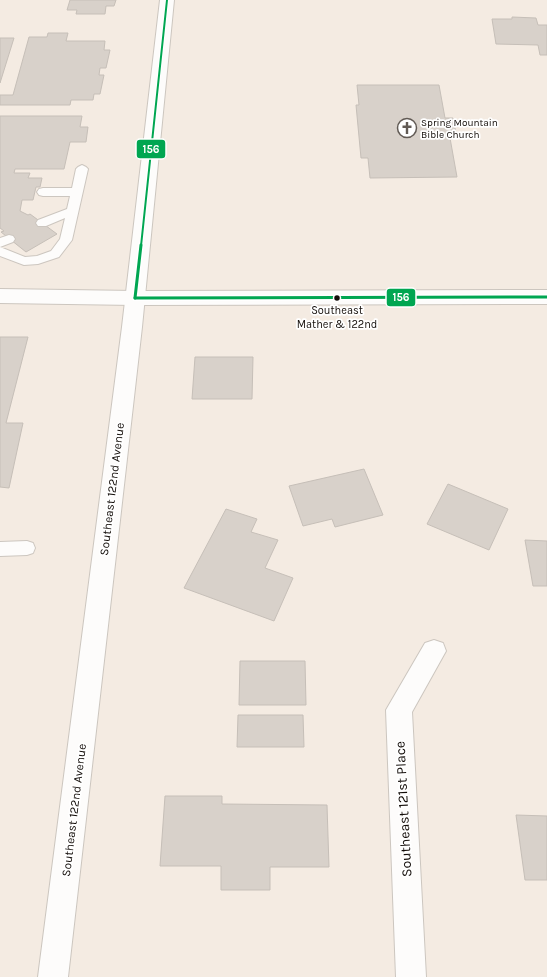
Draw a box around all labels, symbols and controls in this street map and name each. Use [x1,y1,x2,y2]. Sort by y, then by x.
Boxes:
church icon: Spring Mountain Bible Church [396,117,418,139]
place label: Spring Mountain Bible Church [421,117,498,141]
line badge: 156 [136,139,166,159]
text: 156 [142,143,160,156]
line badge: 156 [386,288,416,307]
text: 156 [392,291,410,304]
marker: Southeast Mather & 122nd [332,293,342,303]
place label: Southeast Mather & 122nd [297,304,377,331]
street label: Southeast 122nd Avenue [97,422,127,556]
street label: Southeast 121st Place [391,740,416,877]
street label: Southeast 122nd Avenue [59,743,89,877]

